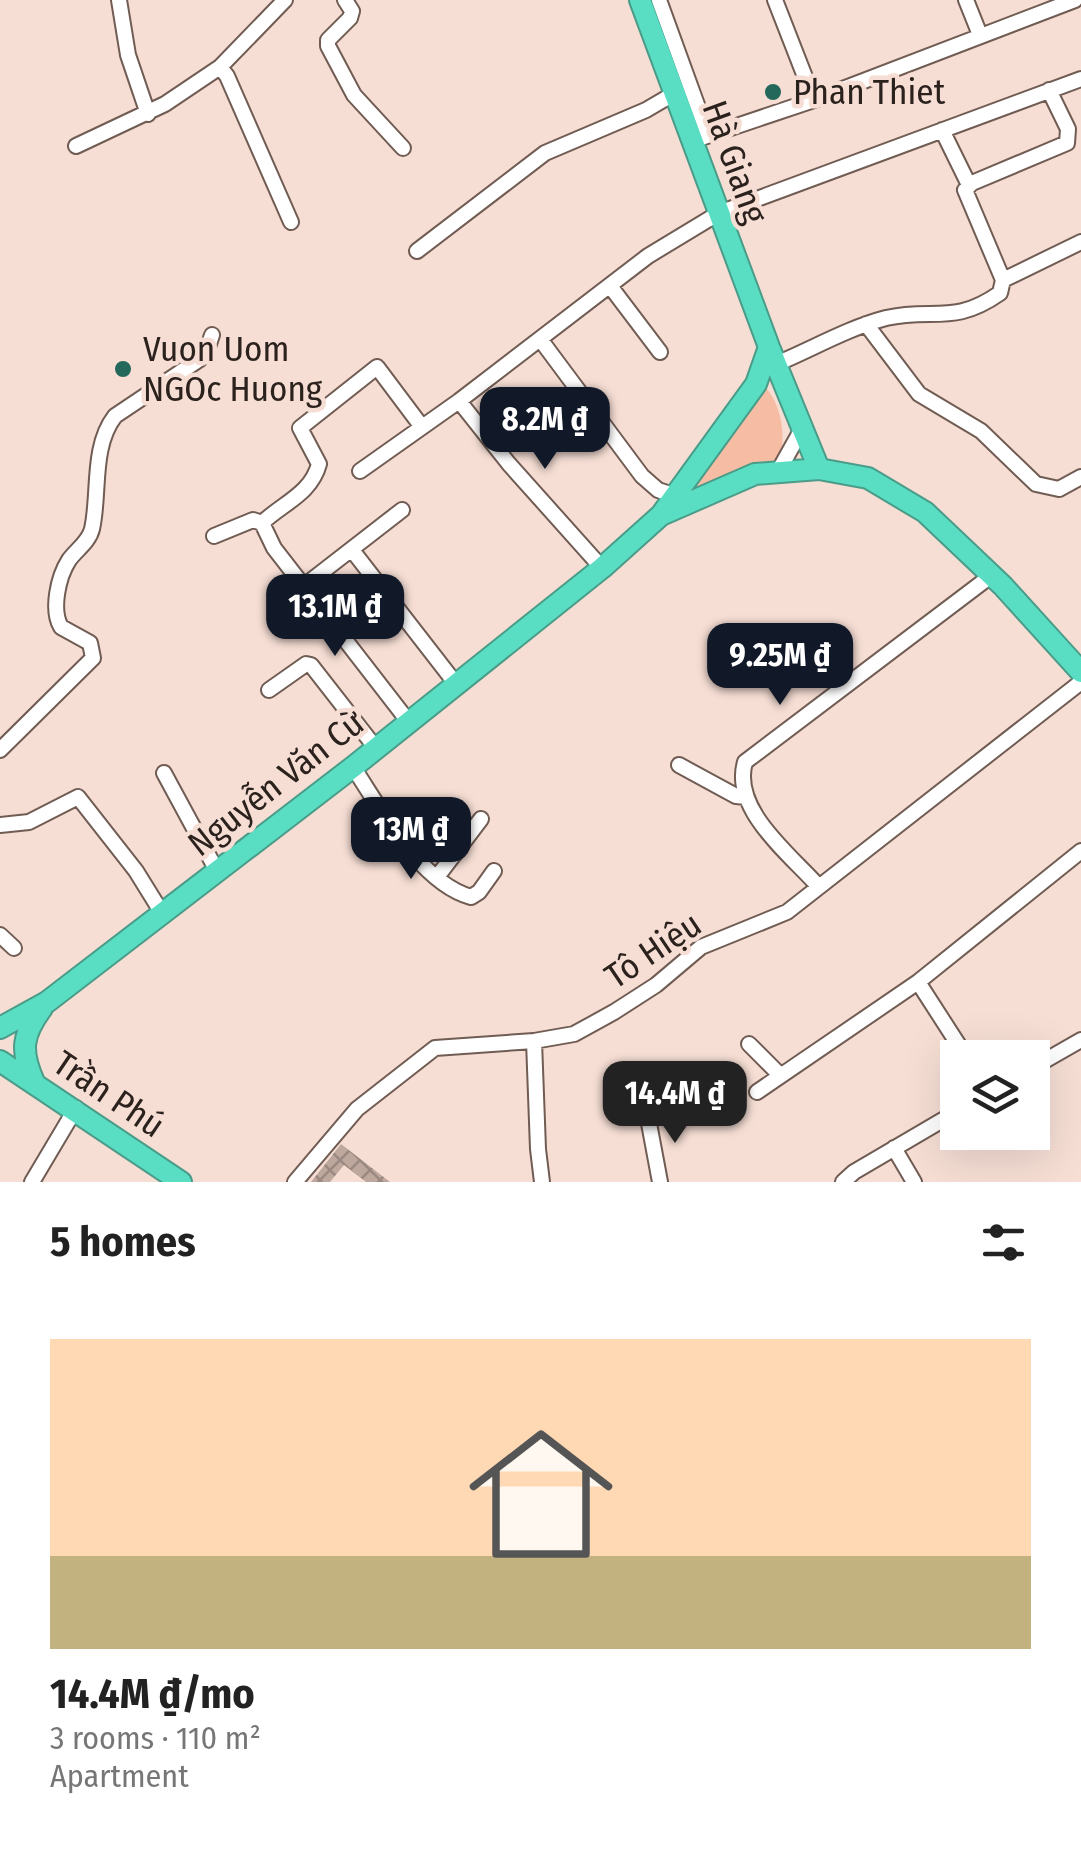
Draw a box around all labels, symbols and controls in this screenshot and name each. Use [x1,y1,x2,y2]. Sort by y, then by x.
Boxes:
place label: Phan Thiet [793,71,946,113]
marker: Phan Thiet [762,81,784,103]
street label: Hà Giang [693,95,777,230]
place label: Vuon Uom NGOc Huong [143,328,323,410]
marker: Vuon Uom NGOc Huong [112,358,134,380]
pin: 8.2M ₫ [464,387,626,472]
text: 8.2M ₫ [502,400,588,438]
pin: 13.1M ₫ [243,574,427,659]
text: 13.1M ₫ [288,587,382,625]
pin: 9.25M ₫ [688,623,872,708]
text: 9.25M ₫ [729,636,831,674]
street label: Nguyễn Văn Cừ [180,701,373,865]
pin: 13M ₫ [341,797,481,882]
text: 13M ₫ [373,810,449,848]
street label: Tô Hiệu [597,903,709,997]
map controls [940,1040,1050,1150]
button: layers [940,1040,1050,1150]
street label: Trần Phú [46,1042,172,1146]
pin: 14.4M ₫ [583,1061,767,1146]
text: 14.4M ₫ [625,1074,725,1112]
icon: filters [976,1215,1031,1270]
text: 5 homes [50,1217,196,1267]
icon: home [451,1404,631,1584]
text: 14.4M ₫/mo [50,1669,255,1719]
text: 3 rooms · 110 m² [50,1719,261,1757]
text: Apartment [50,1757,189,1795]

